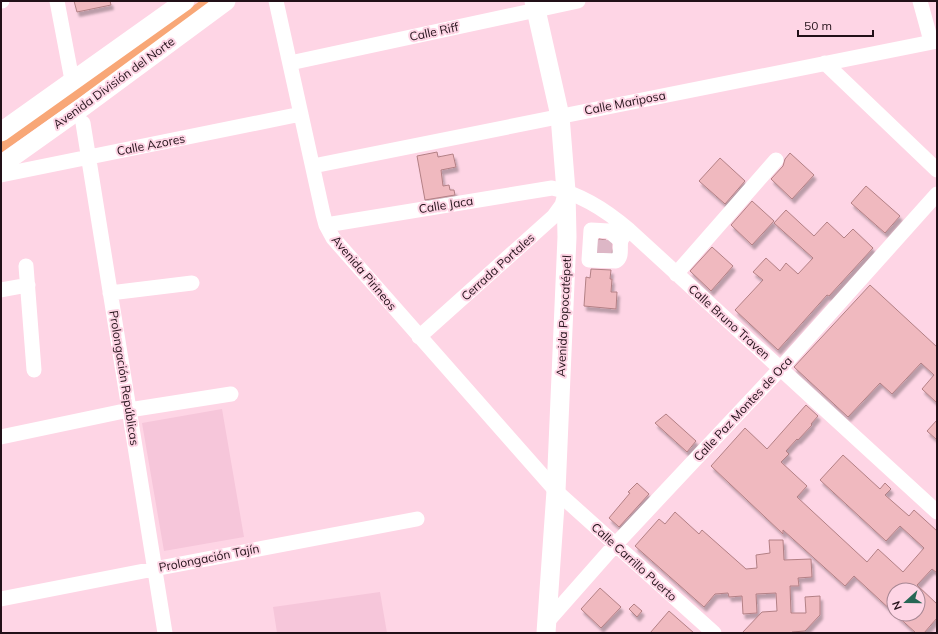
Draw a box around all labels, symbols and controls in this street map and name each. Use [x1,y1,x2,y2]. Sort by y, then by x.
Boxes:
scale bar [798,12,873,38]
text: 50 m [804,18,832,33]
street label: Calle Riff [408,19,461,44]
street label: Avenida División del Norte [50,33,177,132]
street label: Calle Mariposa [583,87,667,118]
street label: Calle Azores [116,131,186,158]
street label: Calle Jaca [418,193,474,216]
street label: Cerrada Portales [458,230,537,303]
street label: Avenida Pirineos [329,232,400,313]
street label: Avenida Popocatépetl [553,255,574,377]
street label: Calle Bruno Traven [685,281,773,362]
street label: Prolongación Repúblicas [106,309,143,447]
street label: Calle Paz Montes de Oca [690,353,795,464]
street label: Calle Carrillo Puerto [588,519,680,604]
street label: Prolongación Tajín [157,540,260,575]
north arrow [886,582,926,622]
text: N [889,599,905,612]

